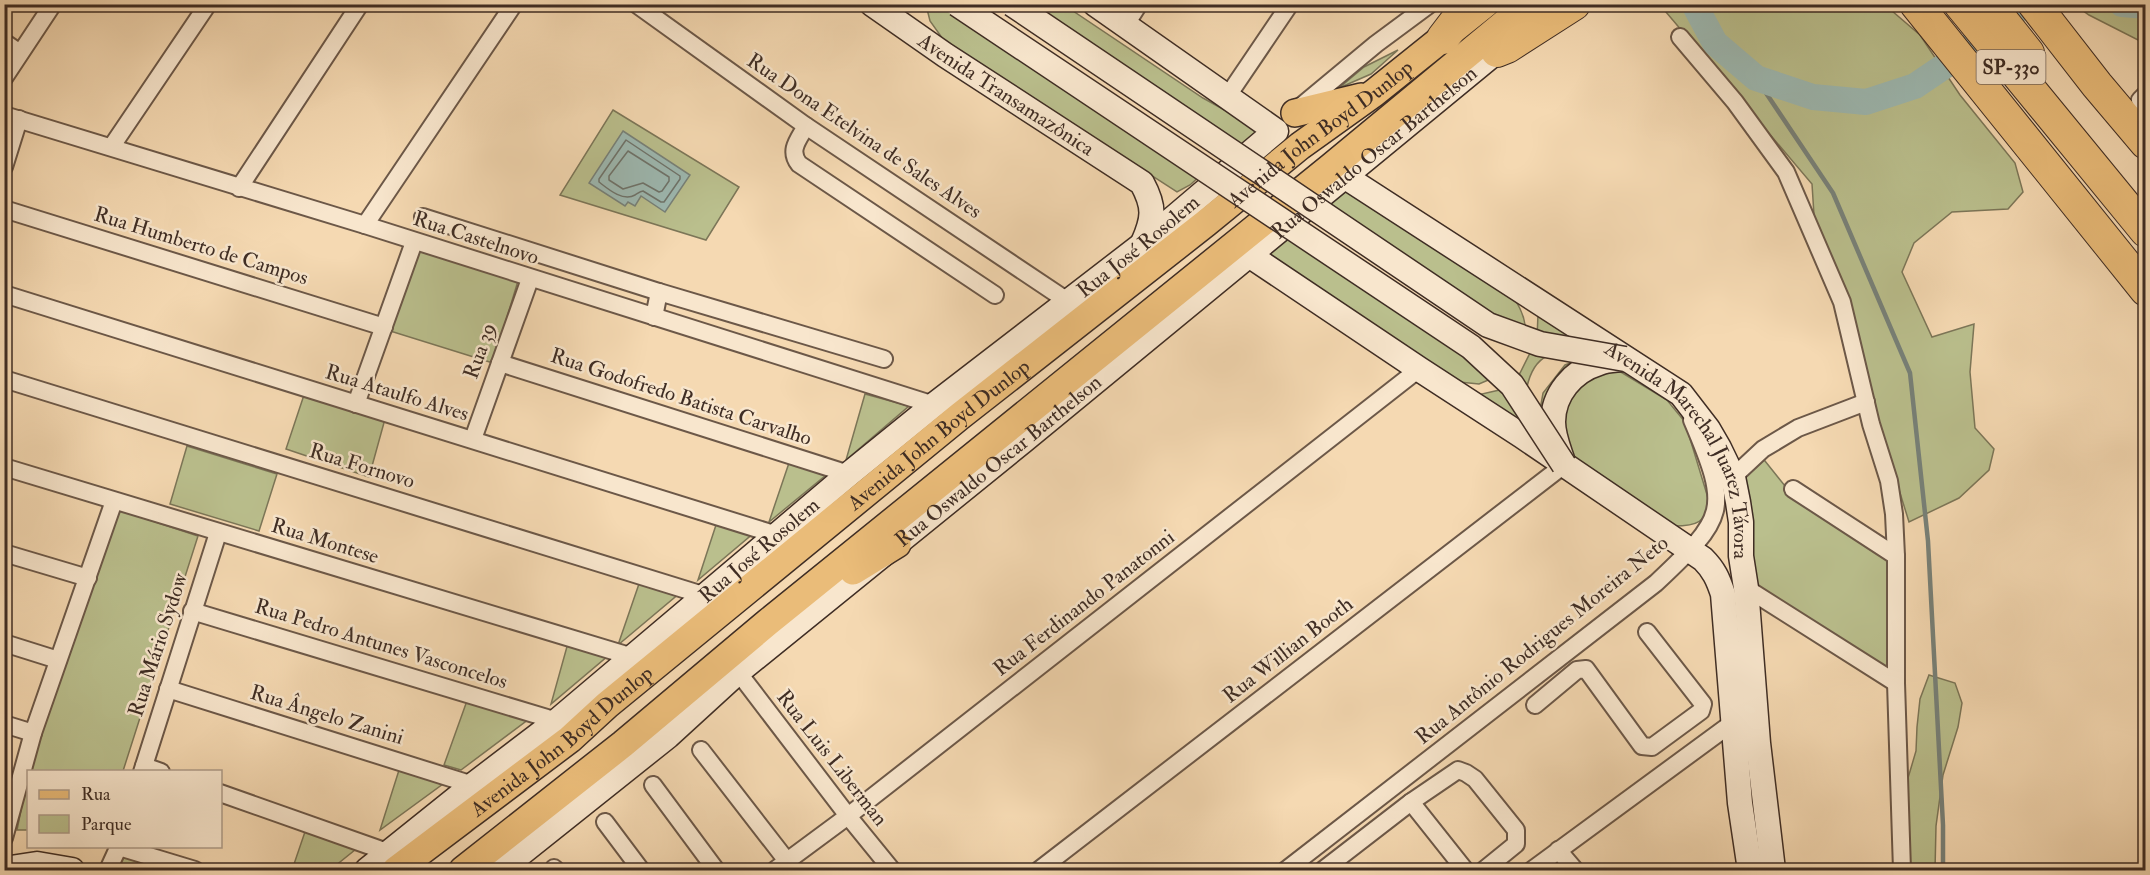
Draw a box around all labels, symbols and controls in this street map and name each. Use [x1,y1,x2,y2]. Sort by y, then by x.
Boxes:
street label: Avenida Transamazônica [912,26,1100,162]
street label: Rua Dona Etelvina de Sales Alves [741,47,987,225]
road number: SP-330 [1976,50,2046,84]
street label: Avenida John Boyd Dunlop [1221,54,1418,214]
street label: Rua Oswaldo Oscar Barthelson [1265,60,1483,245]
street label: Rua José Rosolem [1071,189,1205,304]
street label: Rua Humberto de Campos [91,201,311,291]
street label: Rua Castelnovo [410,205,542,271]
street label: Rua 39 [457,319,503,383]
street label: Avenida Marechal Juarez Távora [1599,334,1755,560]
street label: Rua Godofredo Batista Carvalho [547,342,815,452]
street label: Avenida John Boyd Dunlop [841,353,1035,517]
street label: Rua Ataulfo Alves [322,358,472,428]
street label: Rua Oswaldo Oscar Barthelson [889,368,1107,553]
street label: Rua Fornovo [306,437,418,495]
street label: Rua José Rosolem [693,491,825,609]
street label: Rua Montese [268,512,382,570]
street label: Rua Ferdinando Panatonni [988,524,1180,682]
street label: Rua Antônio Rodrigues Moreira Neto [1410,529,1674,751]
street label: Rua Mário Sydow [122,569,194,720]
street label: Rua Willian Booth [1218,591,1358,709]
street label: Rua Pedro Antunes Vasconcelos [251,593,511,695]
street label: Avenida John Boyd Dunlop [464,659,658,823]
street label: Rua Ângelo Zanini [247,679,407,751]
street label: Rua Luis Liberman [770,685,894,832]
legend [27,770,222,848]
text: Rua [81,783,111,806]
text: Parque [81,813,132,836]

